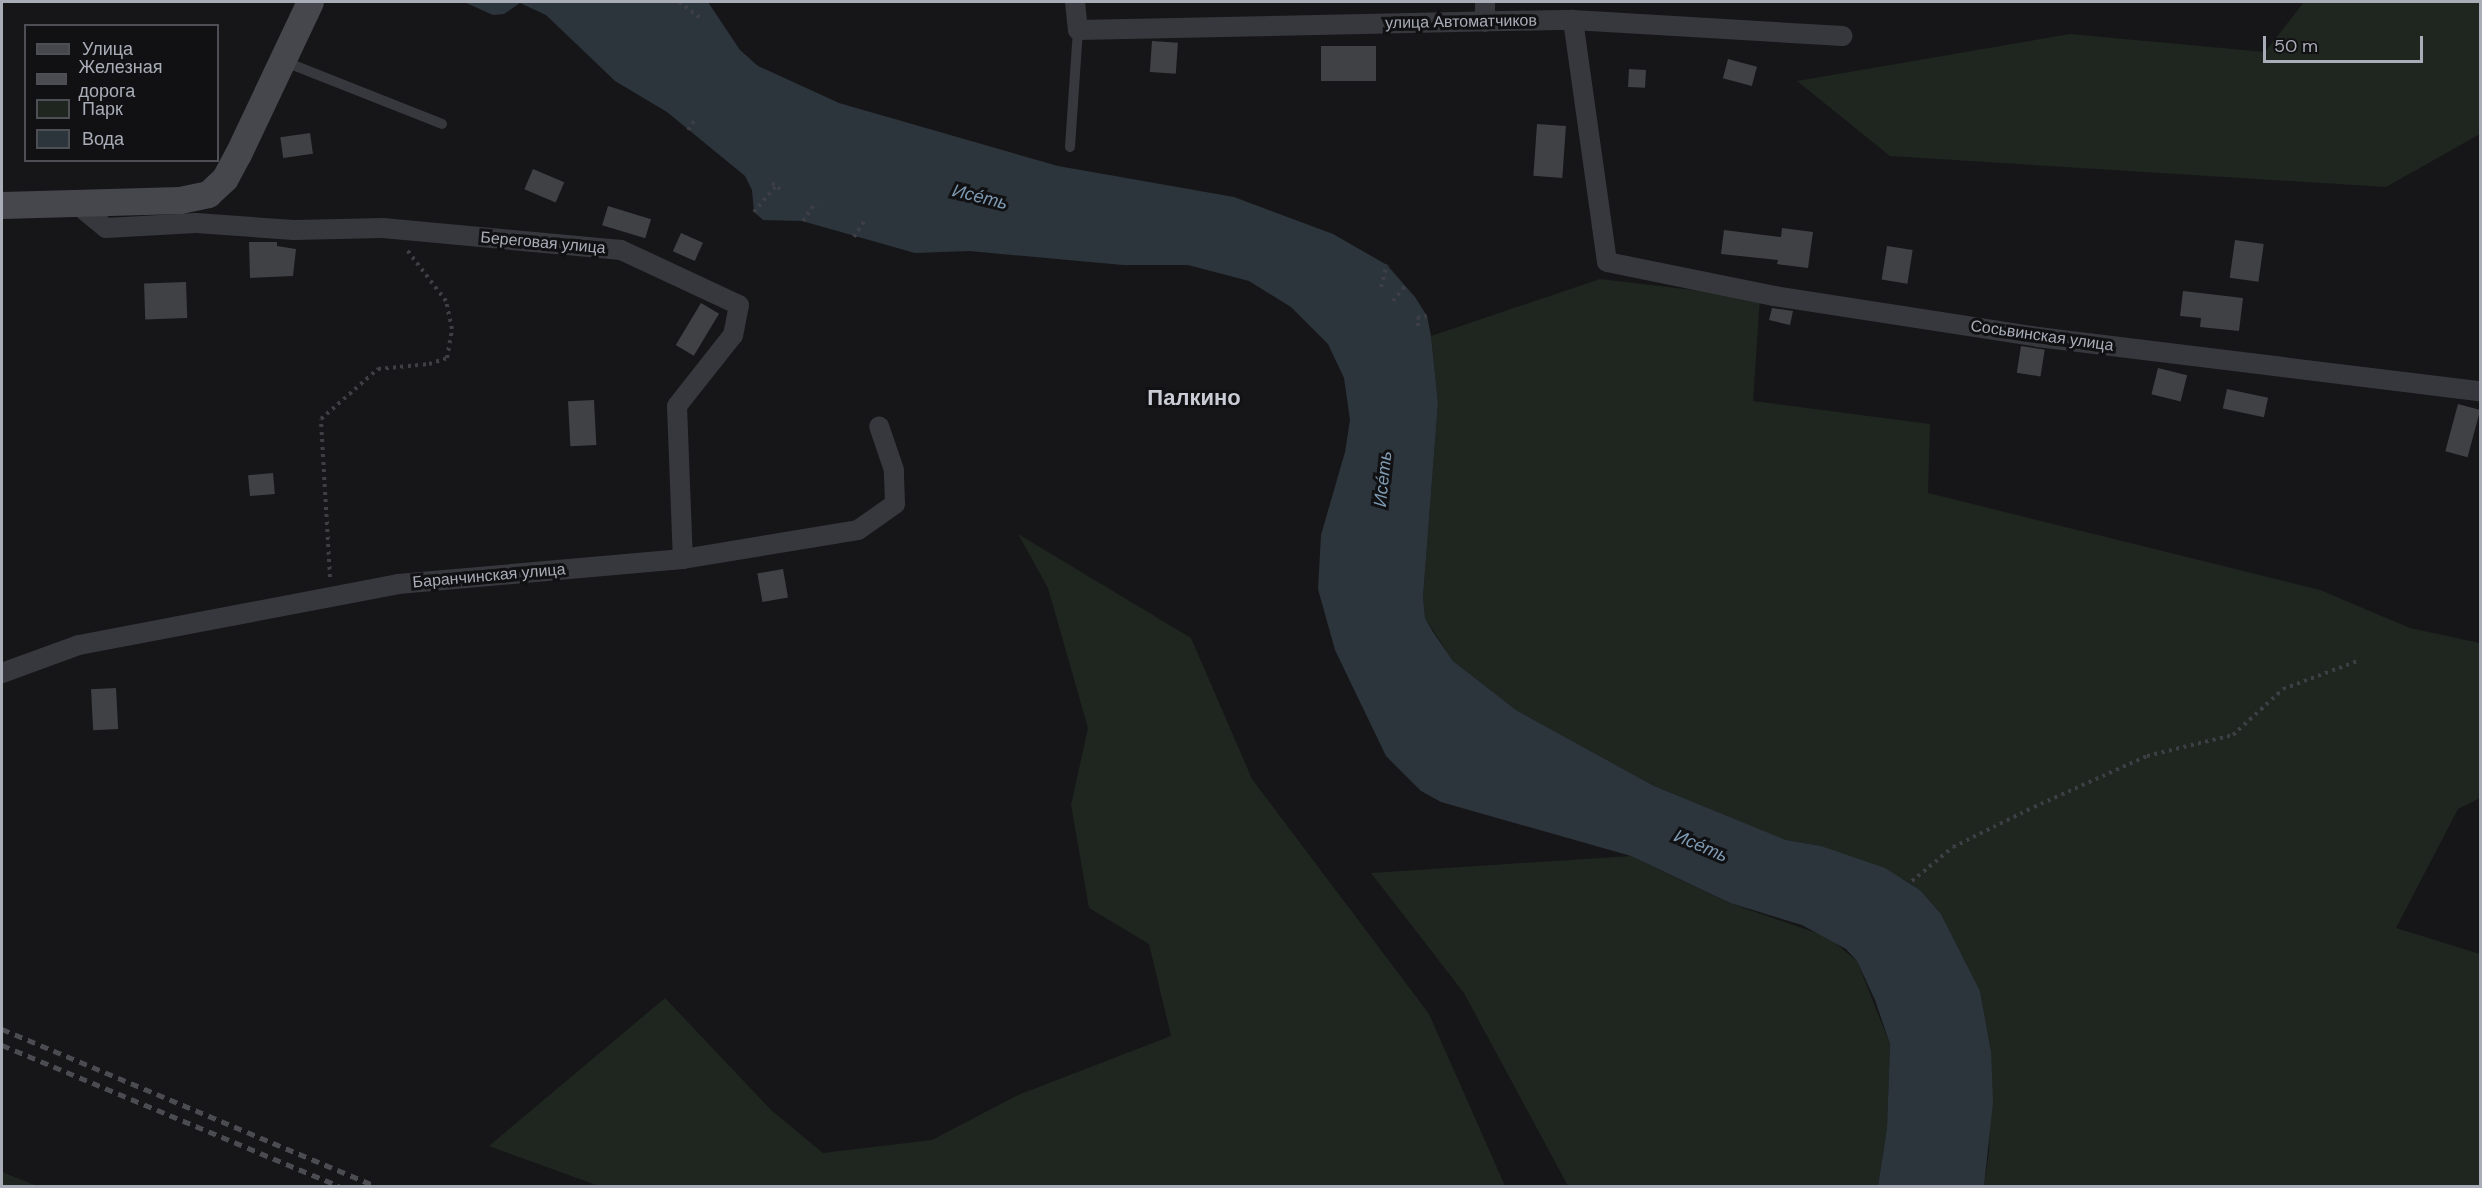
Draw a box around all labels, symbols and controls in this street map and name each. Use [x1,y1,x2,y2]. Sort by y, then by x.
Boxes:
street label: улица Автоматчиков [1385,11,1537,33]
legend [24,24,219,162]
scale bar [2266,24,2426,62]
text: 50 m [2274,34,2318,58]
text: Улица [82,37,133,61]
text: Железная дорога [79,55,162,103]
text: Парк [82,97,123,121]
text: Вода [82,127,124,151]
water label: Исе́ть [950,180,1010,214]
street label: Береговая улица [480,228,606,258]
street label: Сосьвинская улица [1969,316,2115,356]
district label: Палкино [1147,385,1241,411]
water label: Исе́ть [1369,450,1397,508]
street label: Баранчинская улица [412,560,566,592]
water label: Исе́ть [1671,825,1731,867]

